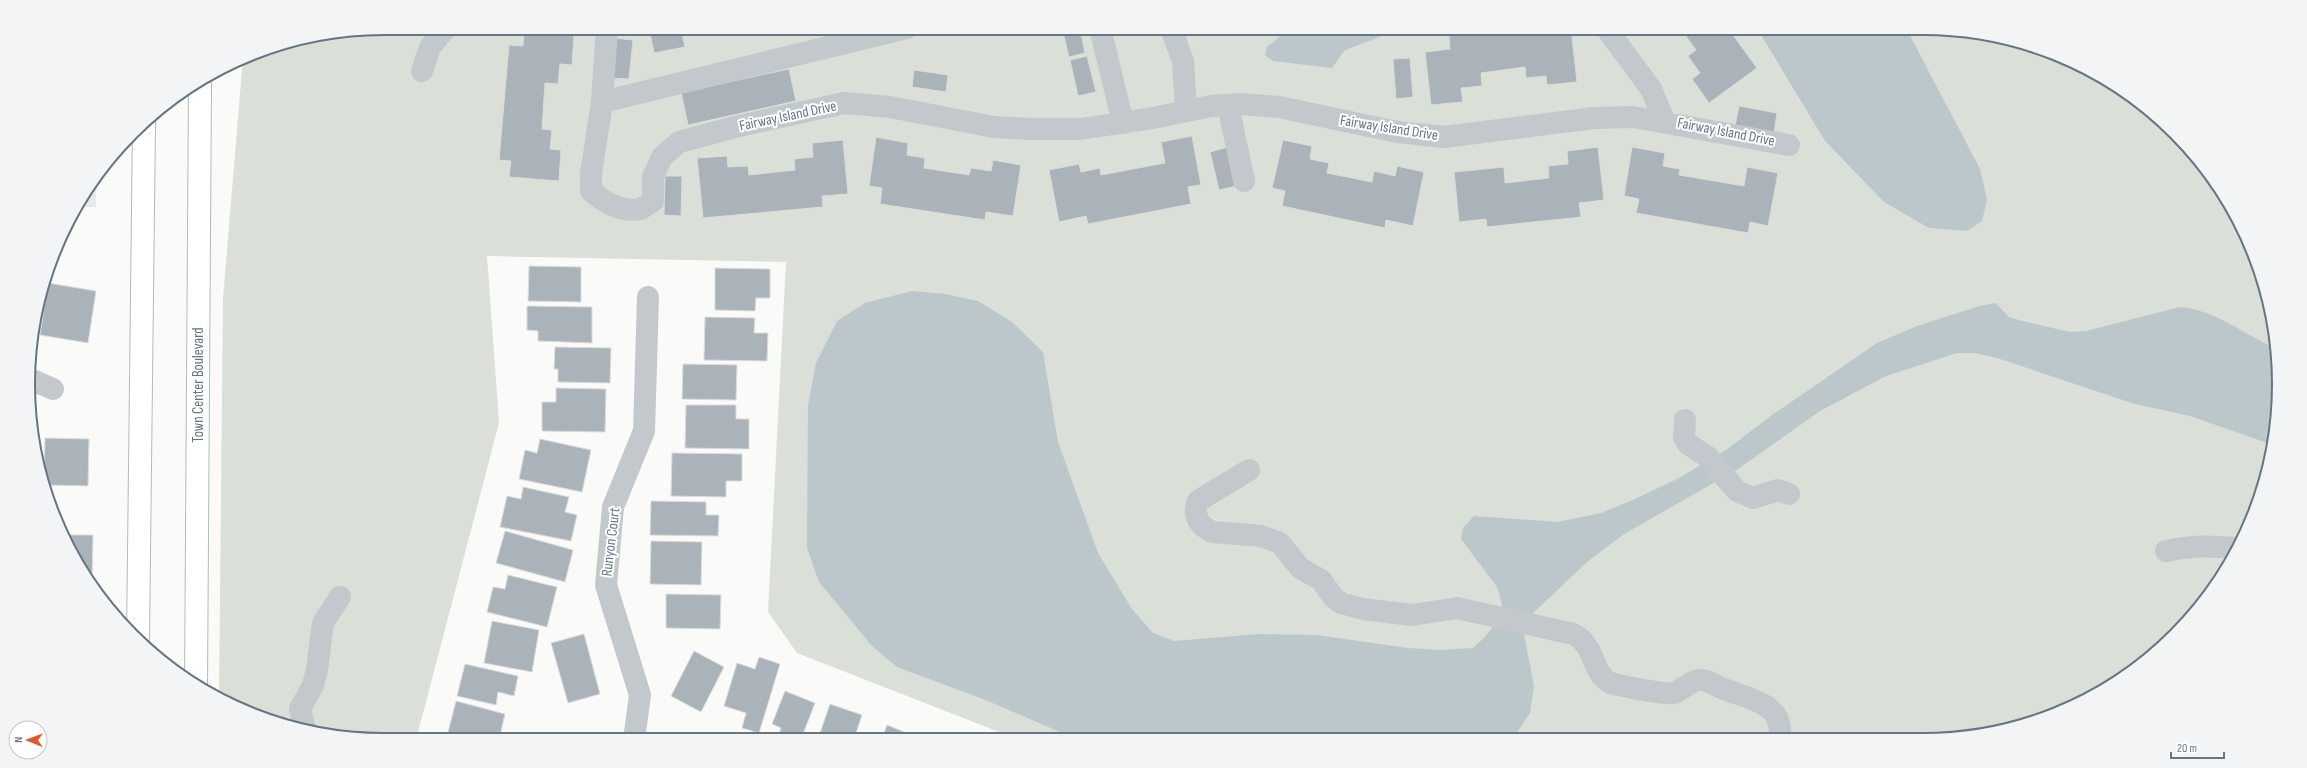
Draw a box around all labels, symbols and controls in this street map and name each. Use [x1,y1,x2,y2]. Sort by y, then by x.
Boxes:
street label: Fairway Island Drive [738,96,838,136]
street label: Fairway Island Drive [1339,111,1439,145]
street label: Fairway Island Drive [1676,113,1776,151]
street label: Town Center Boulevard [189,328,208,442]
street label: Runyon Court [597,506,625,577]
north arrow [8,720,48,760]
scale bar [2171,734,2224,760]
text: N [12,737,25,743]
text: 20 m [2177,741,2197,756]

